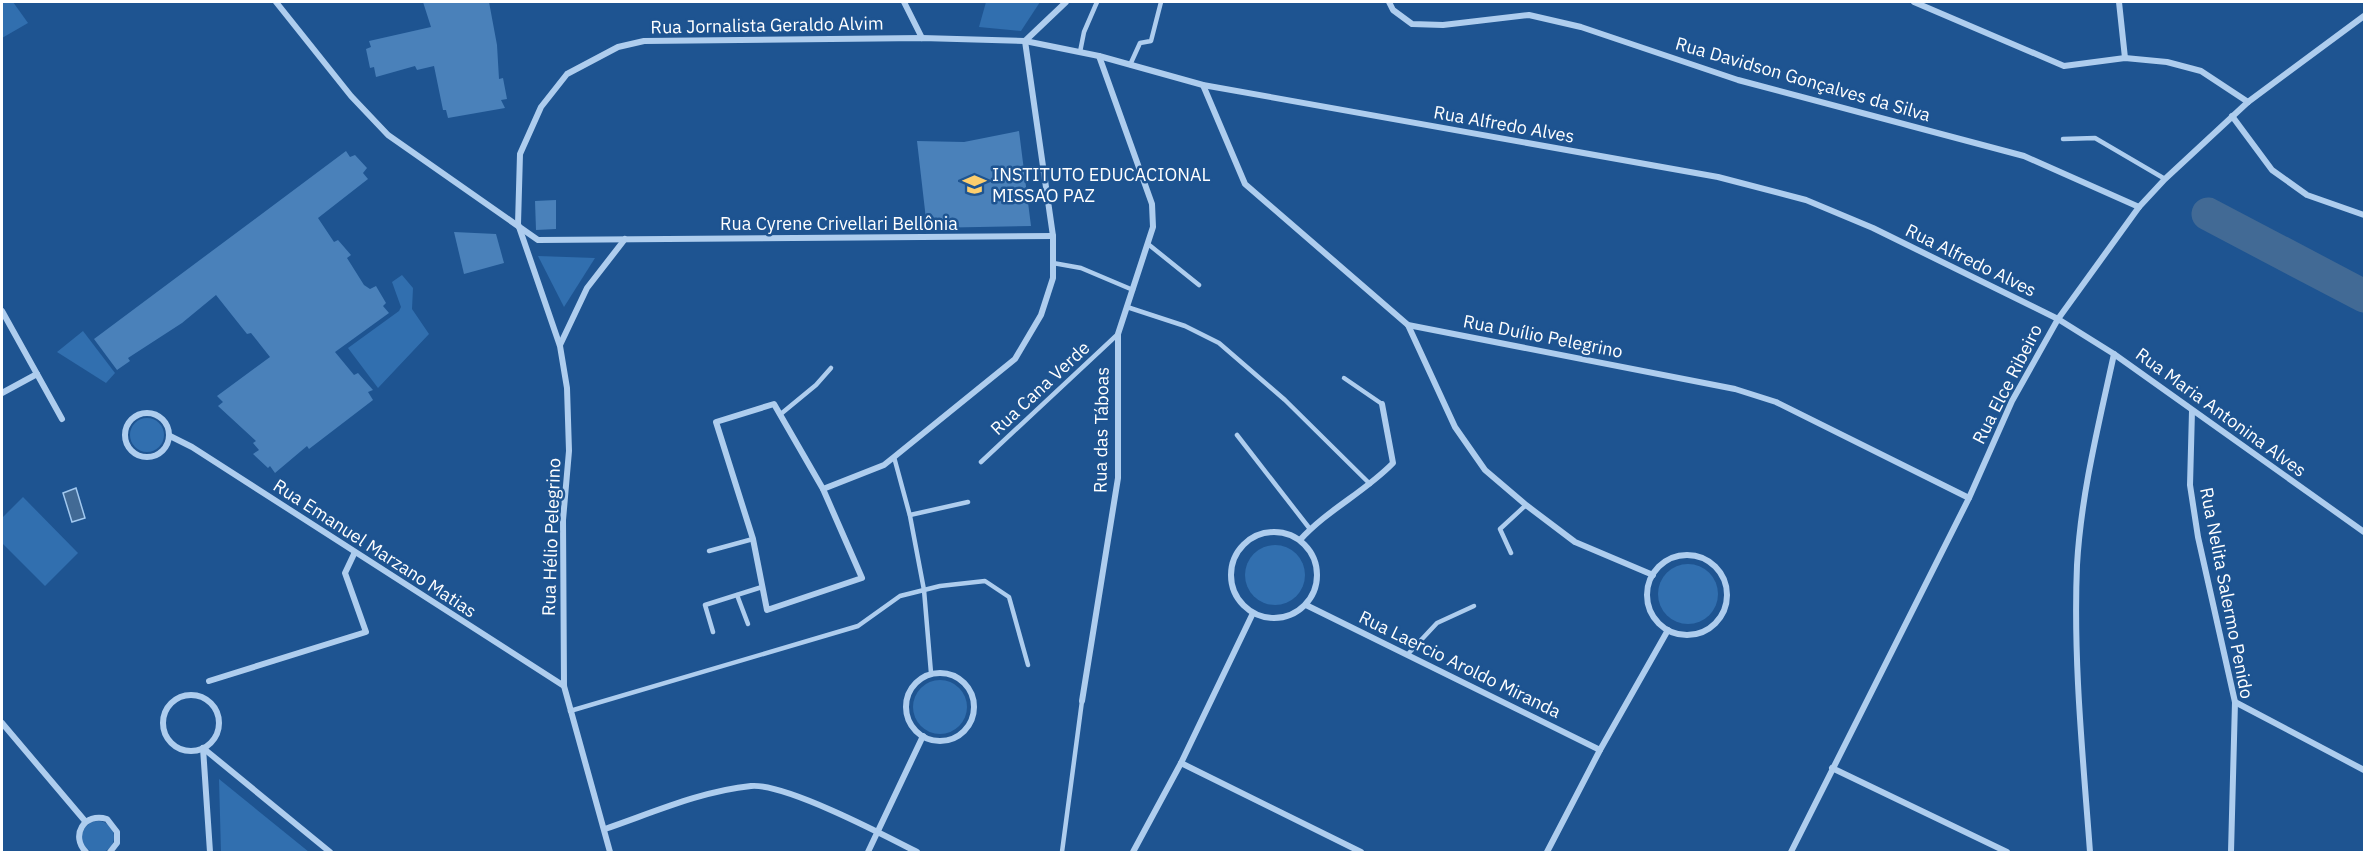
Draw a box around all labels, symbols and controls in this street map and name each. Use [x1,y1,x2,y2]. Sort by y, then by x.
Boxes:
street label: Rua Jornalista Geraldo Alvim [650,11,884,39]
street label: Rua Davidson Gonçalves da Silva [1673,32,1934,127]
street label: Rua Alfredo Alves [1432,100,1576,148]
place label: INSTITUTO EDUCACIONAL MISSAO PAZ [992,163,1210,207]
school or university icon: INSTITUTO EDUCACIONAL MISSAO PAZ [961,171,987,197]
street label: Rua Cyrene Crivellari Bellônia [720,212,958,235]
street label: Rua Alfredo Alves [1902,218,2040,302]
street label: Rua Duílio Pelegrino [1461,309,1625,363]
street label: Rua Elce Ribeiro [1967,320,2047,448]
street label: Rua Cana Verde [985,336,1095,440]
street label: Rua Maria Antonina Alves [2131,342,2311,482]
street label: Rua das Táboas [1088,367,1114,493]
street label: Rua Hélio Pelegrino [537,458,565,616]
street label: Rua Emanuel Marzano Matias [269,474,481,622]
street label: Rua Nelita Salermo Penido [2195,485,2259,701]
street label: Rua Laercio Aroldo Miranda [1355,605,1565,723]

